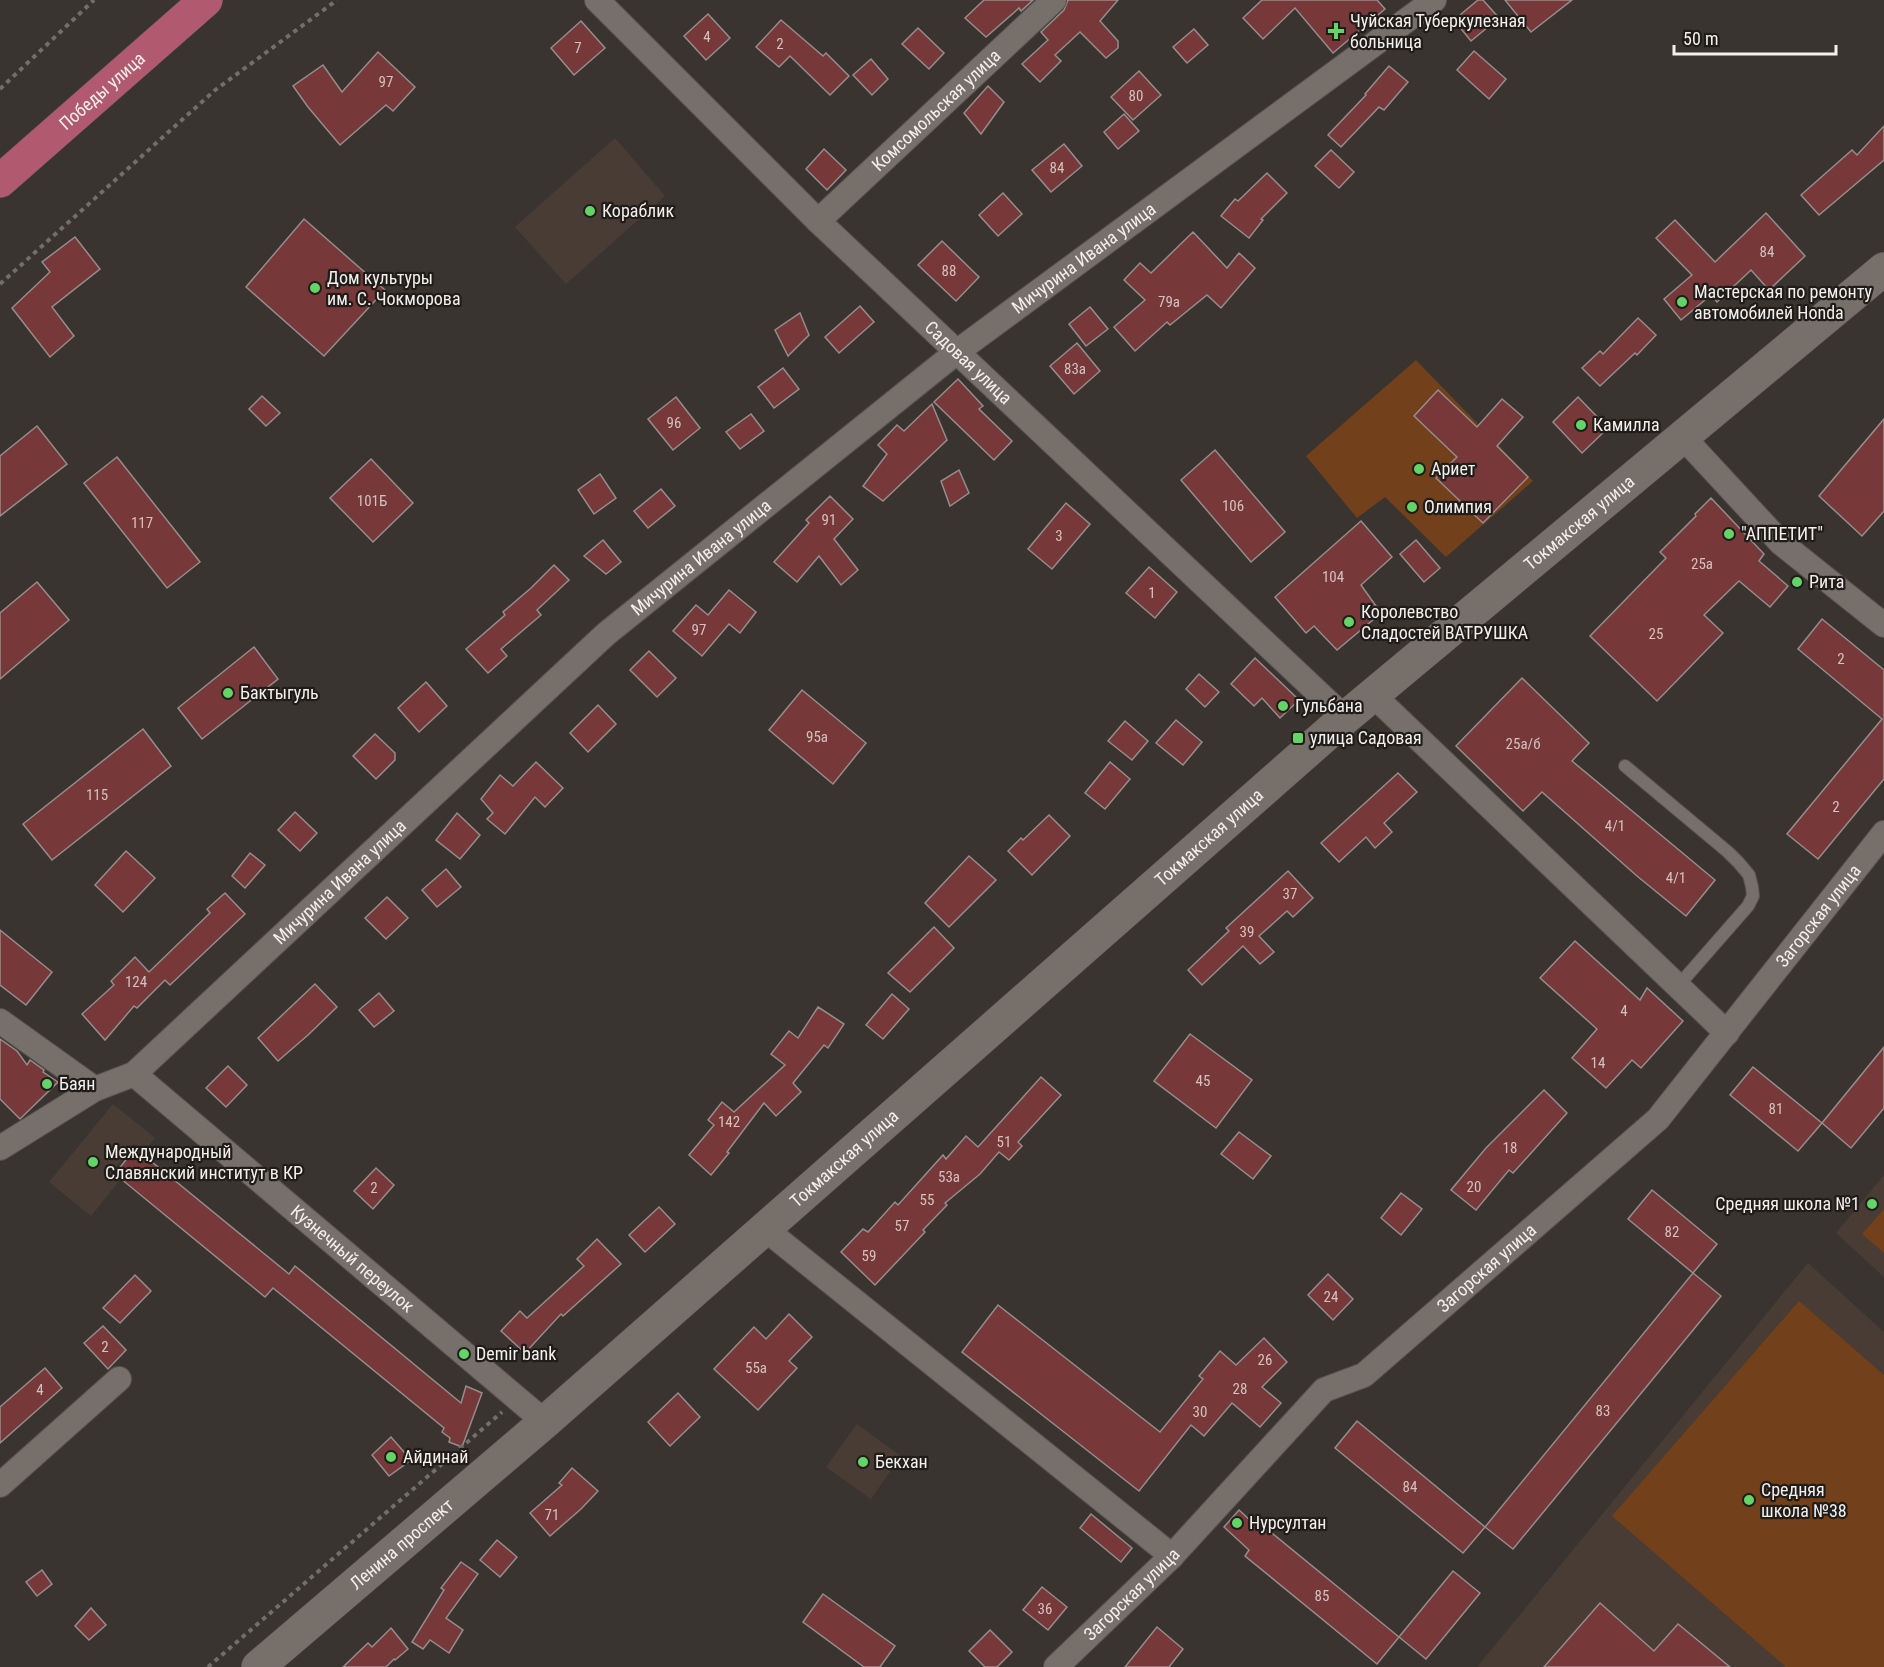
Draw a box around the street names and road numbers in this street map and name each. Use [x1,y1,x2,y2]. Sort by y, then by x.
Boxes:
street label: Комсомольская улица [867,45,1005,175]
street label: Победы улица [55,48,149,134]
street label: Мичурина Ивана улица [1008,198,1160,318]
street label: Садовая улица [921,316,1016,408]
street label: Токмакская улица [1520,470,1638,574]
street label: Мичурина Ивана улица [627,495,775,620]
street label: Токмакская улица [1150,784,1267,890]
street label: Мичурина Ивана улица [269,815,410,949]
street label: Загорская улица [1771,860,1865,971]
street label: Токмакская улица [786,1105,902,1211]
street label: Кузнечный переулок [287,1200,419,1317]
street label: Загорская улица [1433,1219,1540,1317]
street label: Ленина проспект [345,1494,458,1594]
street label: Загорская улица [1079,1544,1184,1645]

